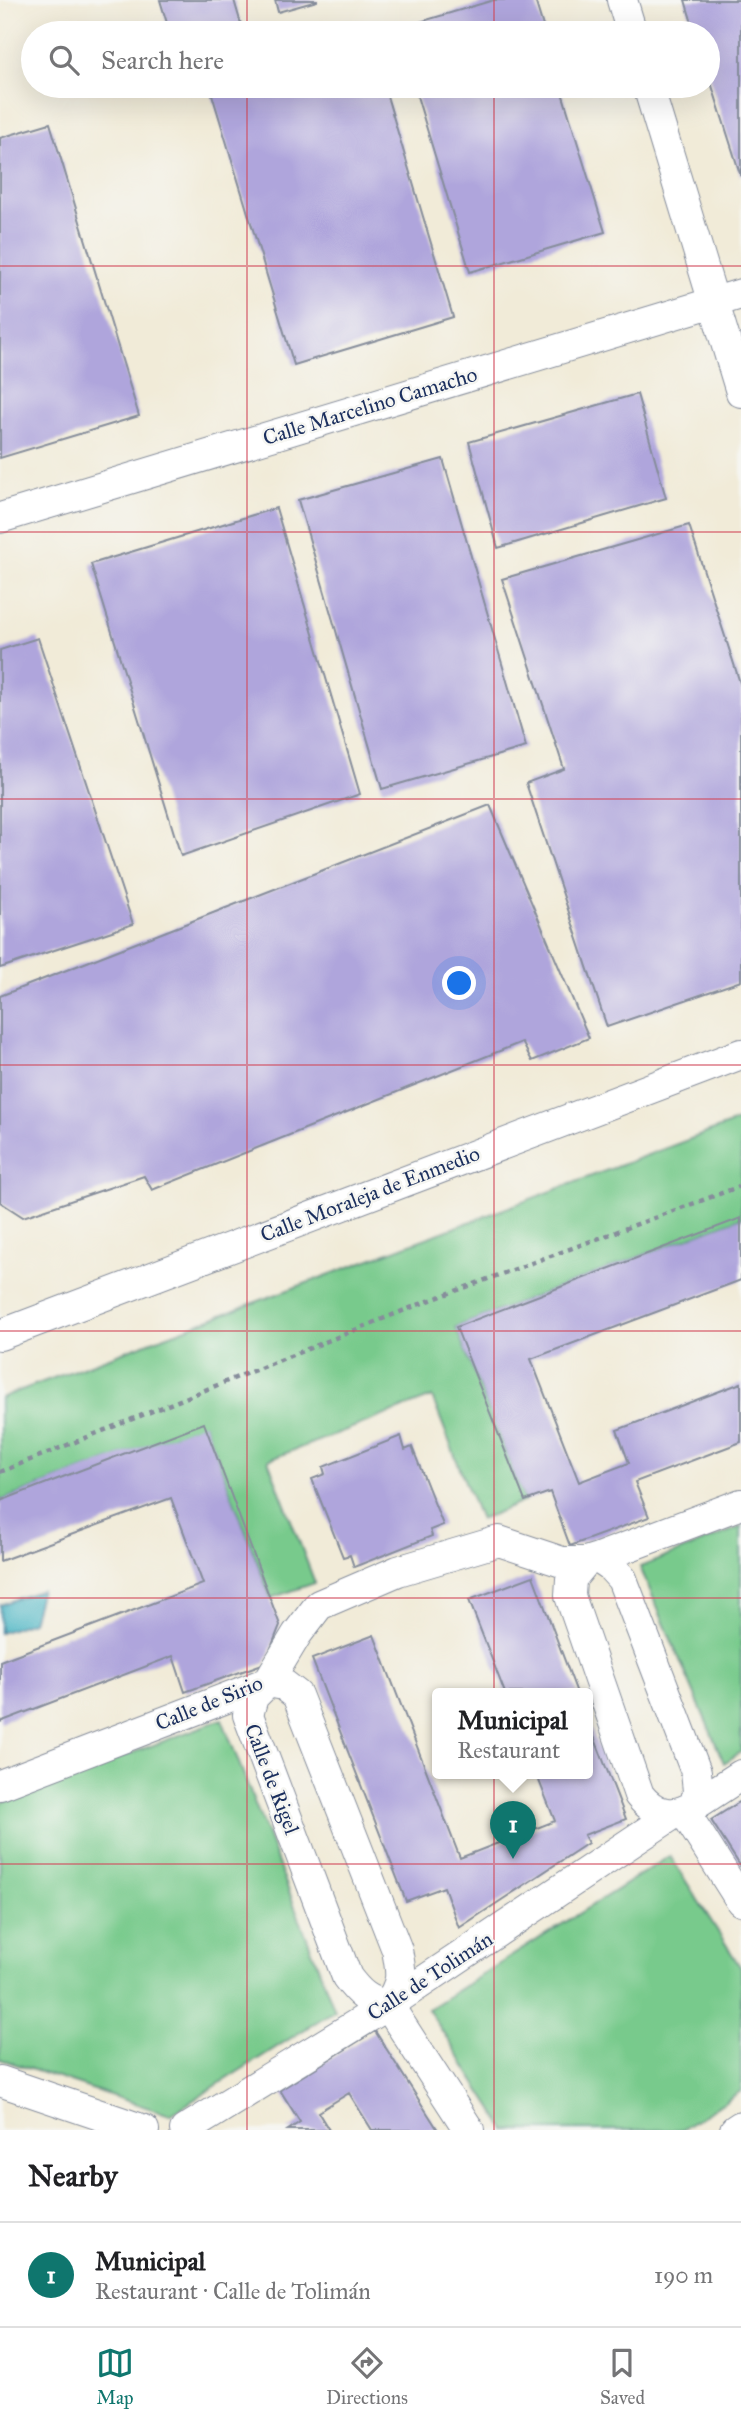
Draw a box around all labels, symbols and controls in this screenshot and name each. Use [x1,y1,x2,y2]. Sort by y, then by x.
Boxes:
search box [21,21,720,98]
icon: search [45,41,83,79]
text: Search here [101,44,224,76]
street label: Calle Marcelino Camacho [260,361,480,451]
your location [442,966,476,1000]
street label: Calle Moraleja de Enmedio [257,1140,484,1248]
street label: Calle de Sirio [151,1670,267,1736]
popup [432,1688,593,1779]
text: Municipal [457,1704,568,1736]
street label: Calle de Rigel [239,1720,305,1838]
text: Restaurant [457,1736,560,1764]
pin: 1 [490,1801,536,1859]
street label: Calle de Tolimán [362,1926,498,2026]
text: Nearby [28,2158,118,2194]
text: Municipal [95,2245,206,2277]
text: 1 [46,2261,56,2289]
text: 190 m [654,2261,713,2289]
text: Restaurant · Calle de Tolimán [95,2277,371,2305]
tab: Map [96,2344,134,2409]
tab: Directions [326,2344,408,2409]
tab: Saved [600,2344,645,2409]

